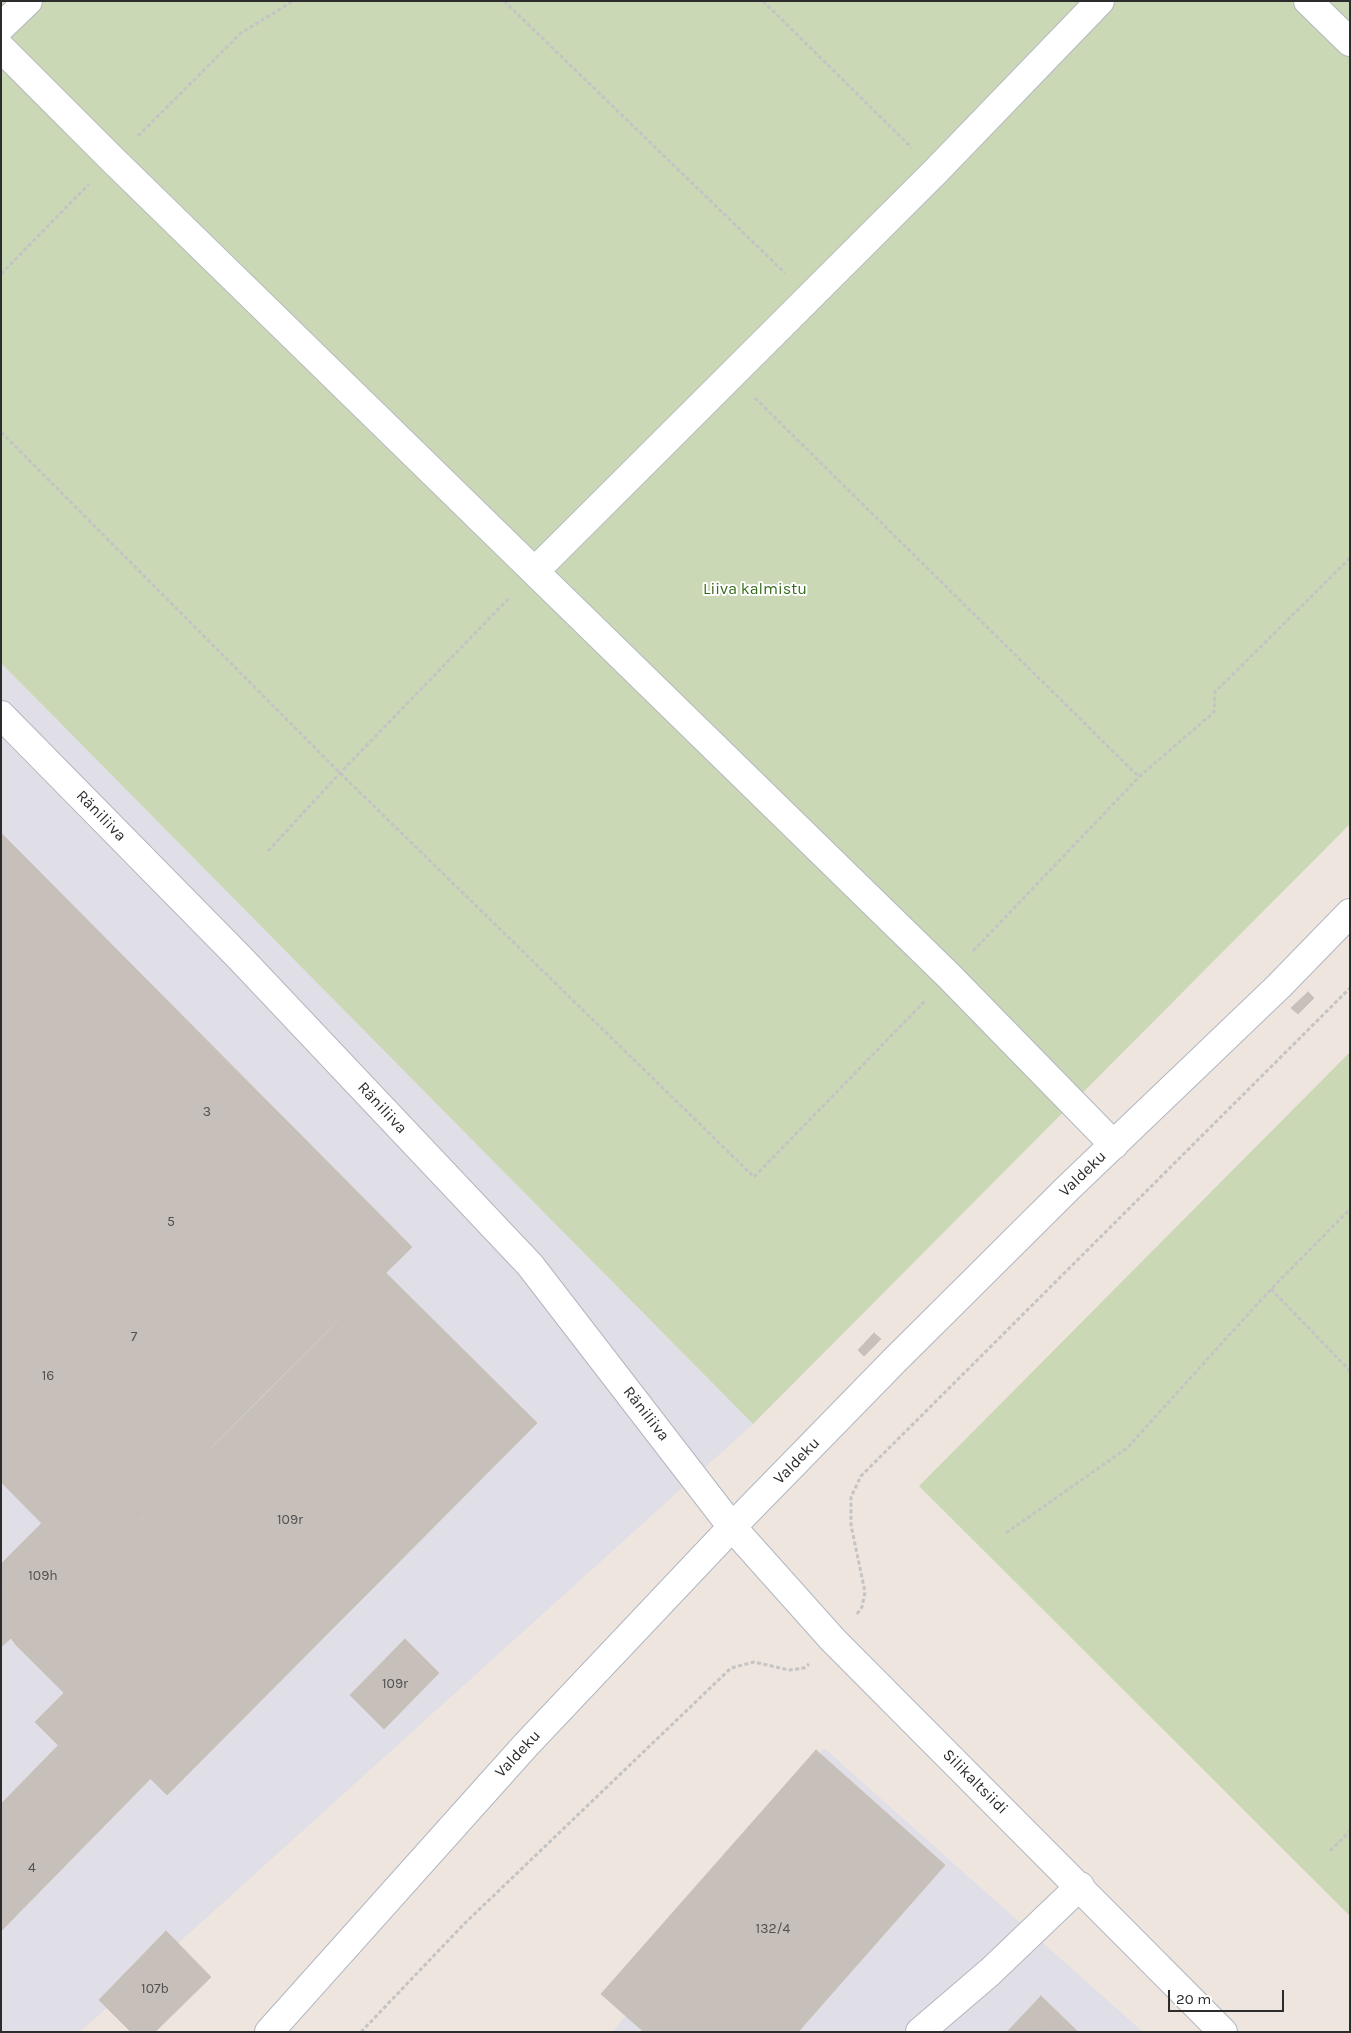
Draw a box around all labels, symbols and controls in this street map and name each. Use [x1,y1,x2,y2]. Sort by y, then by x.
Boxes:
park label: Liiva kalmistu [703,579,807,599]
street label: Räniliiva [72,786,130,846]
street label: Räniliiva [353,1078,411,1138]
house number: 3 [203,1104,211,1120]
street label: Valdeku [1055,1147,1111,1201]
house number: 5 [167,1214,175,1230]
house number: 7 [131,1329,137,1345]
house number: 16 [42,1368,54,1384]
street label: Räniliiva [619,1383,673,1445]
street label: Valdeku [770,1433,824,1489]
house number: 109r [277,1512,303,1528]
house number: 109h [28,1568,58,1584]
house number: 109r [382,1676,408,1692]
street label: Valdeku [491,1726,545,1782]
street label: Silikaltsiidi [938,1745,1012,1819]
house number: 4 [28,1860,36,1876]
house number: 132/4 [756,1921,790,1937]
scale bar [1171,1980,1287,2012]
house number: 107b [141,1981,169,1997]
text: 20 m [1176,1990,1211,2008]

